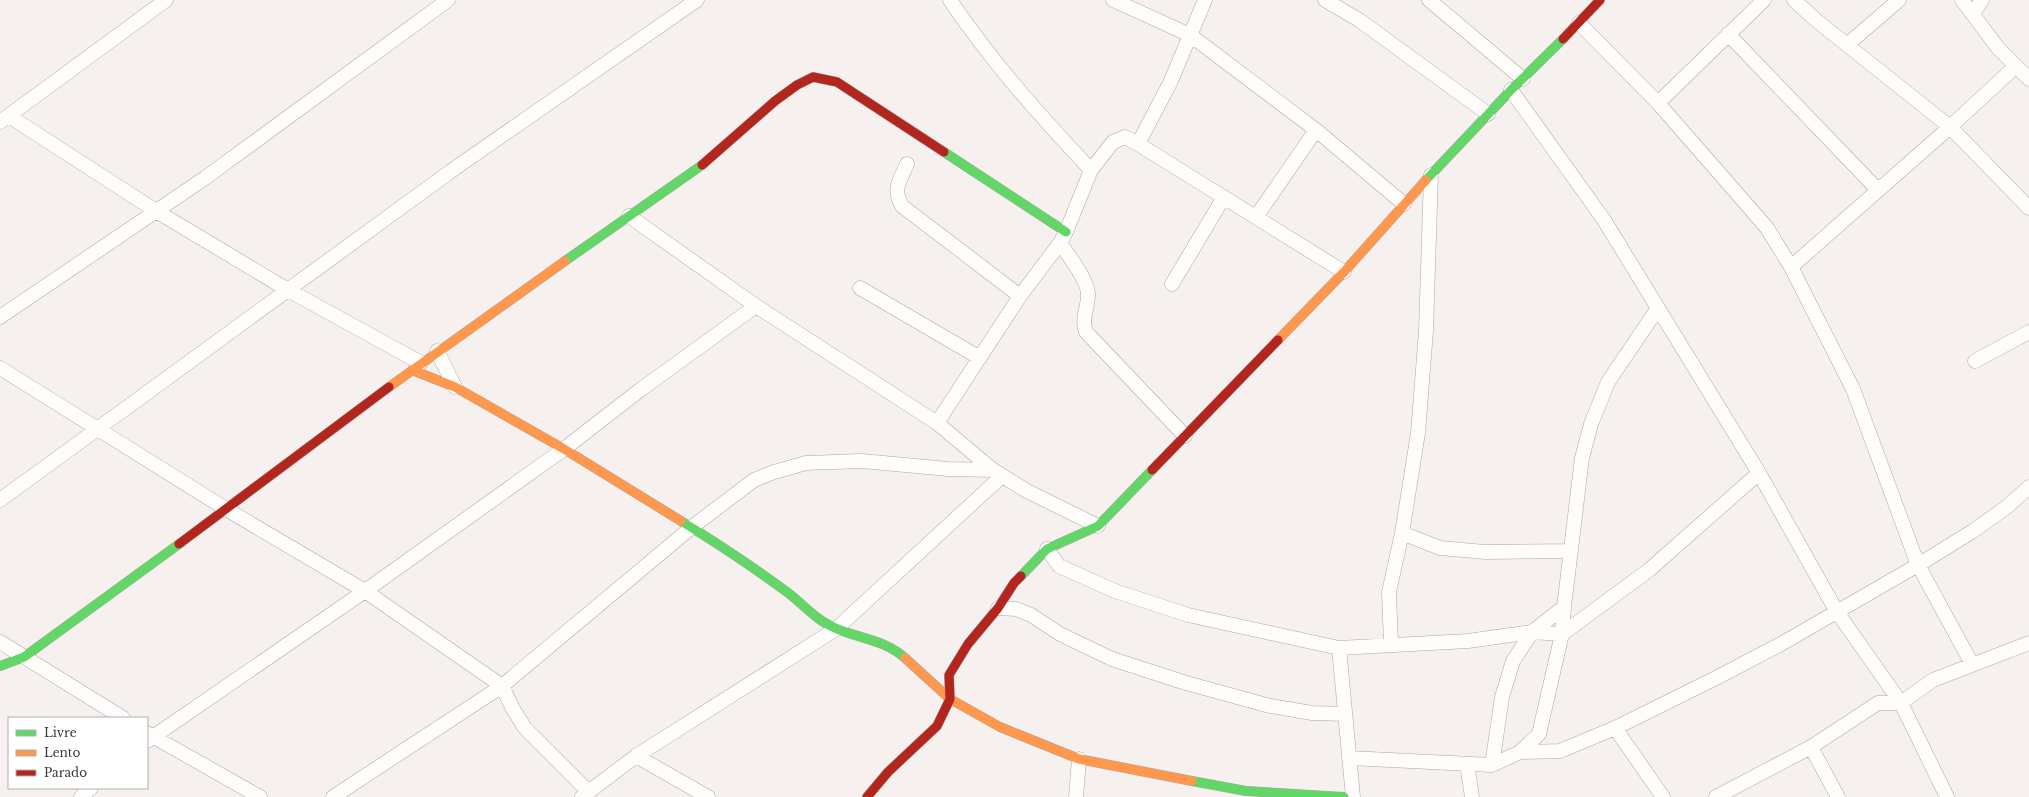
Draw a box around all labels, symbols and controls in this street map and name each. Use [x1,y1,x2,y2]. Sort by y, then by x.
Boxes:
legend [8,717,148,789]
text: Livre [44,725,77,740]
text: Lento [44,745,80,760]
text: Parado [44,765,87,780]

